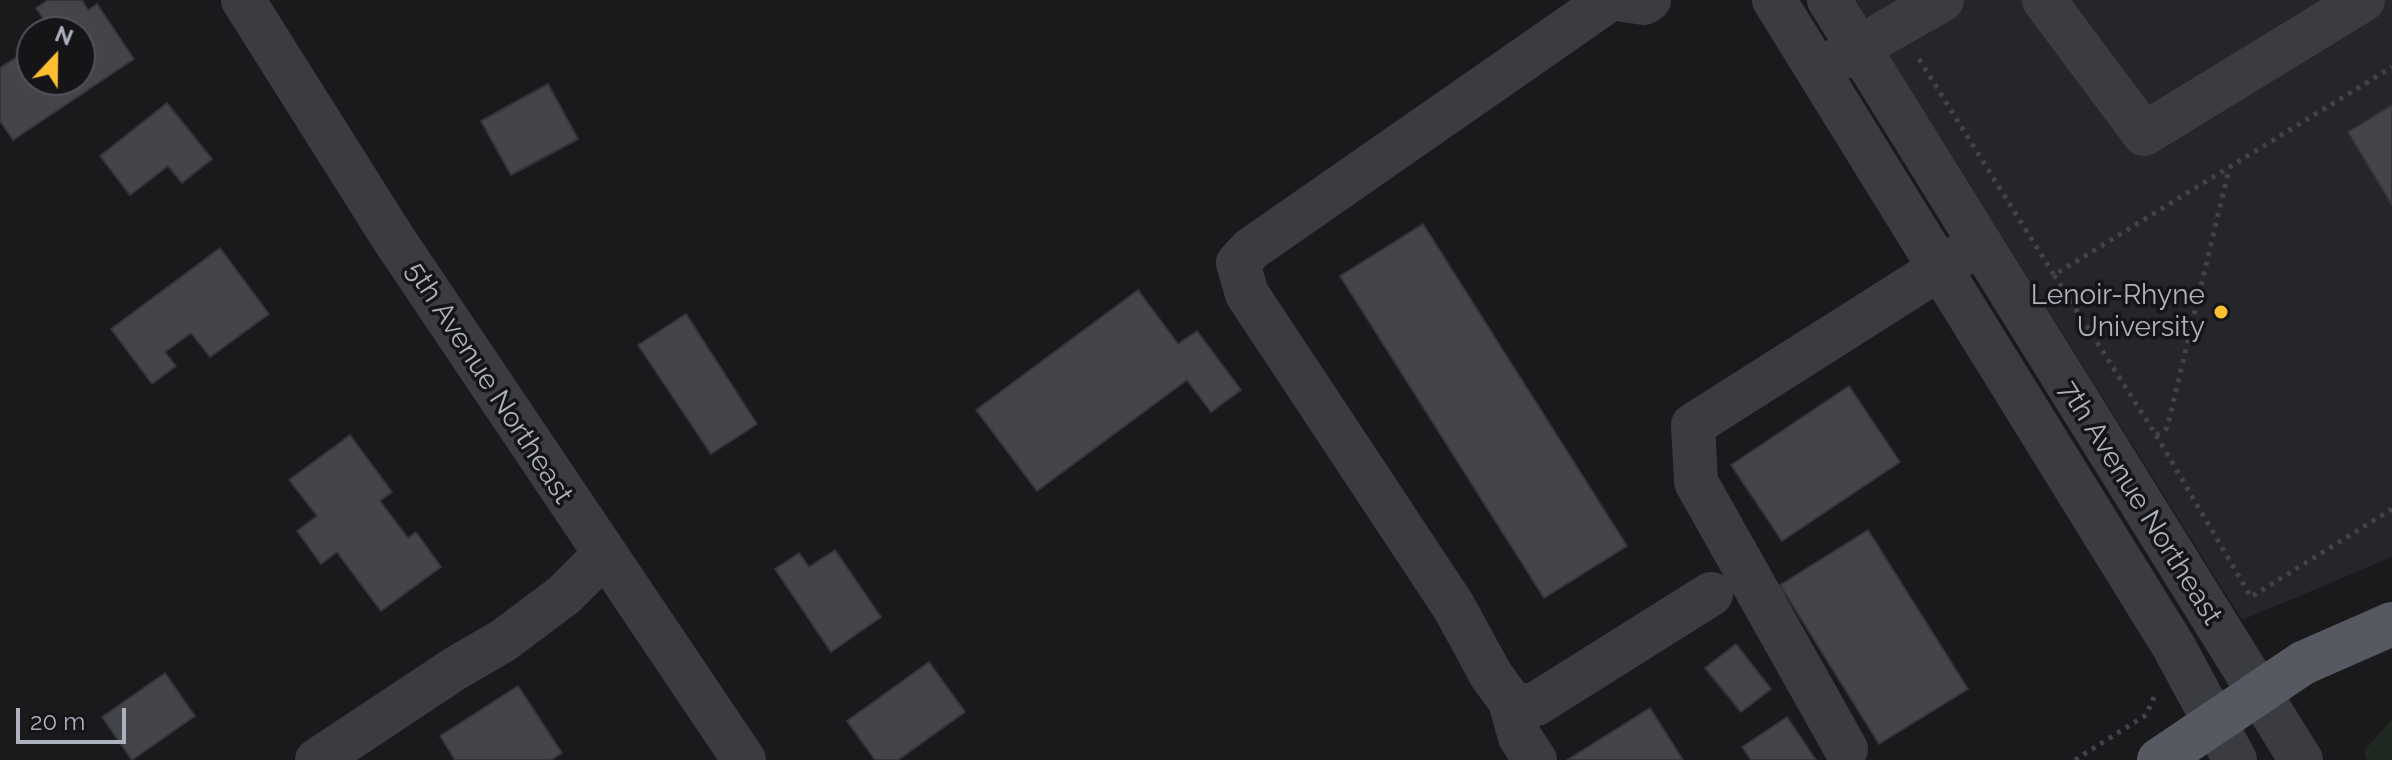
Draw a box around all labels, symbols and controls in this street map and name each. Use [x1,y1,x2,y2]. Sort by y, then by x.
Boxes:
north arrow [16,16,96,96]
text: N [52,20,77,51]
street label: 5th Avenue Northeast [398,256,580,510]
place label: Lenoir-Rhyne University [2031,279,2205,345]
marker: Lenoir-Rhyne University [2212,303,2230,321]
street label: 7th Avenue Northeast [2051,375,2229,631]
scale bar [20,692,130,742]
text: 20 m [30,707,85,736]

